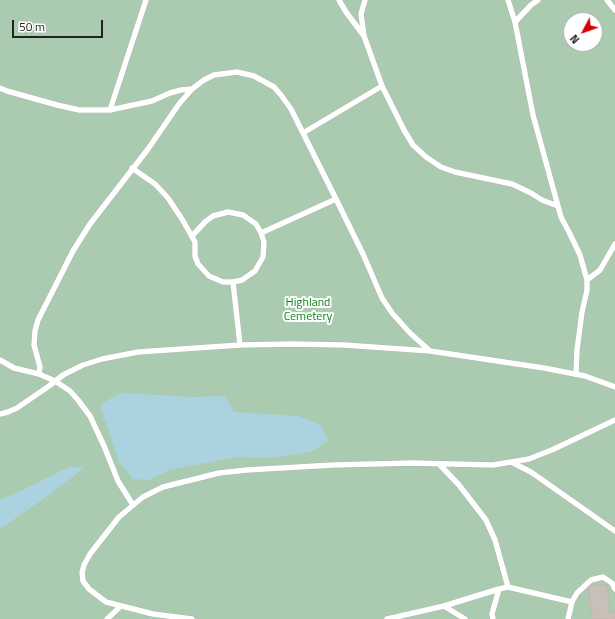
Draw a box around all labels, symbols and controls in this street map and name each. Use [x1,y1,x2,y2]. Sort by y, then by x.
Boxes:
scale bar [14,12,105,38]
north arrow [563,12,603,52]
text: 50 m [19,17,45,36]
text: N [566,31,583,47]
park label: Highland Cemetery [284,296,332,324]

